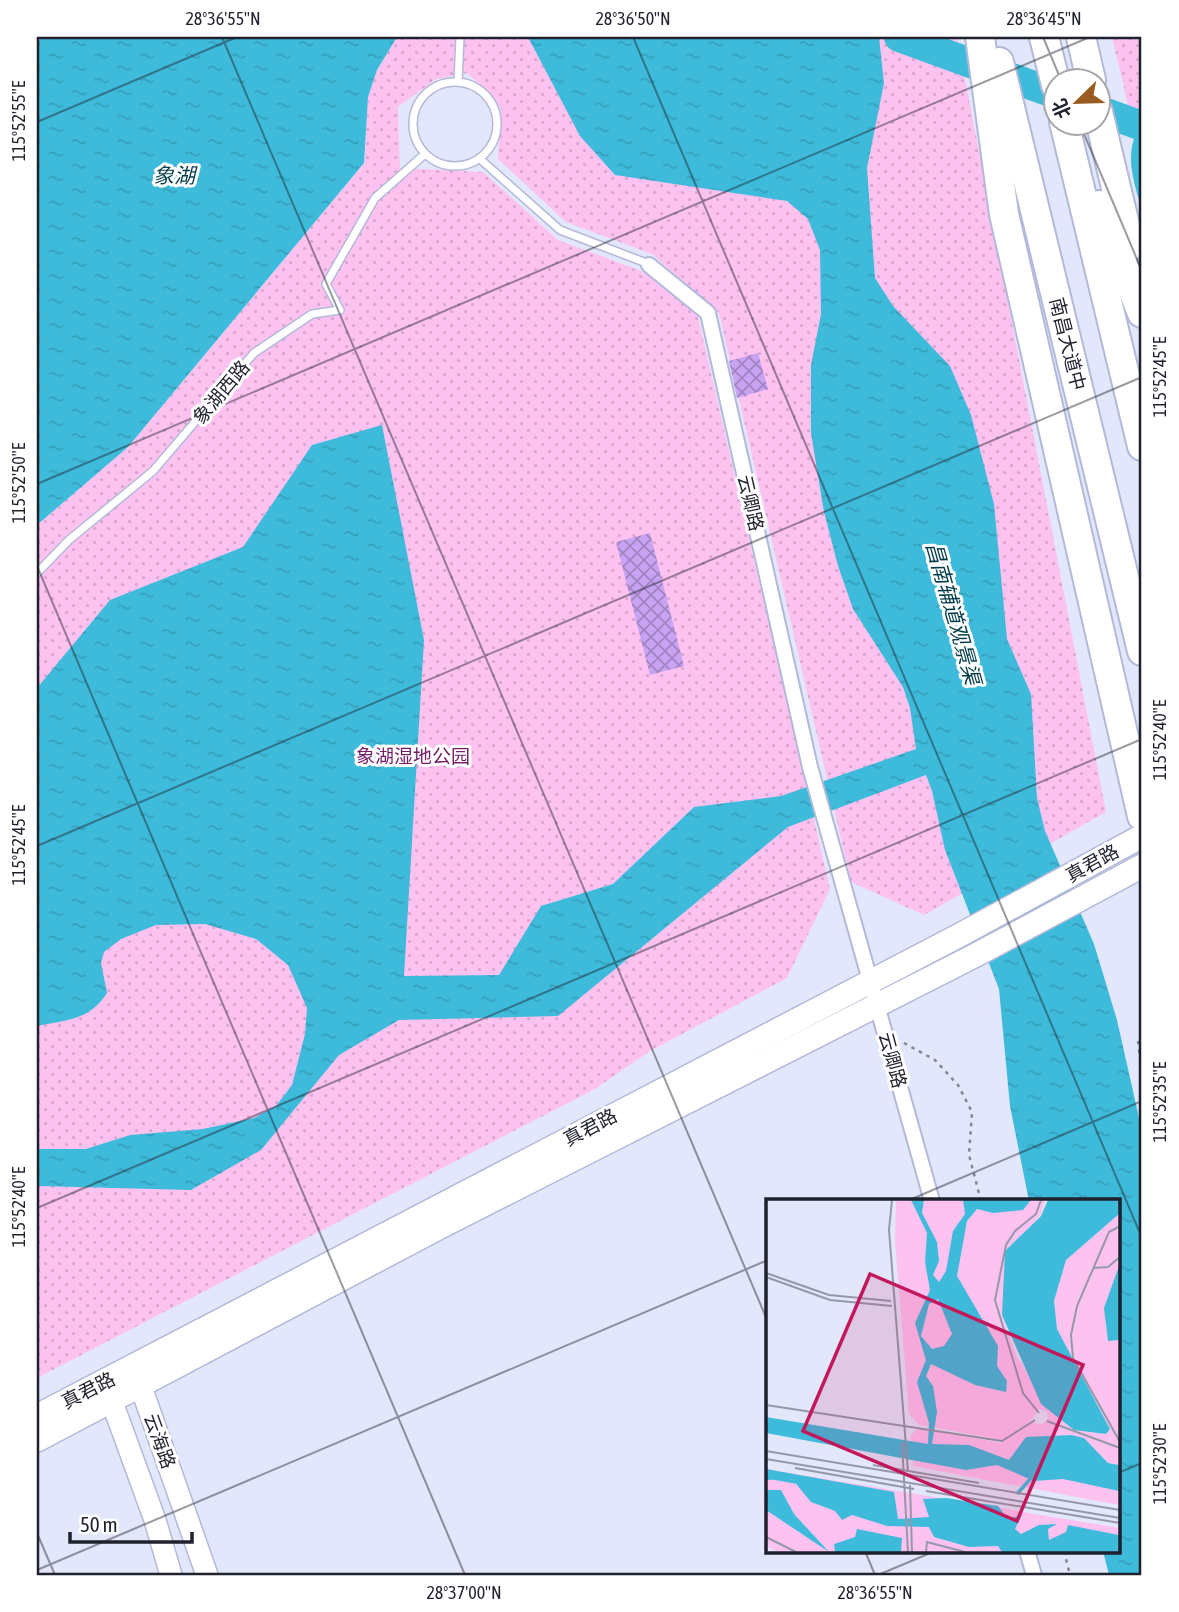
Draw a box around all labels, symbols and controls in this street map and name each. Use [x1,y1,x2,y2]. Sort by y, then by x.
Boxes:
text: 28°36'55"N [185,8,261,29]
text: 28°36'50"N [595,8,671,29]
text: 28°36'45"N [1006,8,1082,29]
north arrow [1042,66,1112,136]
text: 115°52'55"E [8,80,29,161]
text: 北 [1048,96,1075,122]
water label: 象湖 [153,163,198,187]
street label: 南昌大道中 [1046,295,1090,393]
text: 115°52'45"E [1149,336,1170,417]
street label: 象湖西路 [188,356,254,428]
text: 115°52'50"E [8,442,29,523]
street label: 云卿路 [734,473,768,533]
water label: 昌南辅道观景渠 [922,539,987,690]
text: 115°52'40"E [1149,699,1170,780]
park label: 象湖湿地公园 [356,745,470,767]
text: 115°52'45"E [8,804,29,885]
street label: 真君路 [1062,840,1122,886]
street label: 云卿路 [875,1030,911,1090]
text: 115°52'35"E [1149,1061,1170,1142]
street label: 真君路 [560,1104,620,1150]
text: 115°52'40"E [8,1166,29,1247]
inset map [766,1199,1120,1552]
street label: 真君路 [58,1367,118,1413]
street label: 云海路 [140,1410,180,1472]
text: 115°52'30"E [1149,1423,1170,1504]
scale bar [70,1500,192,1544]
text: 50 m [80,1512,118,1536]
text: 28°37'00"N [426,1582,502,1603]
text: 28°36'55"N [837,1582,913,1603]

